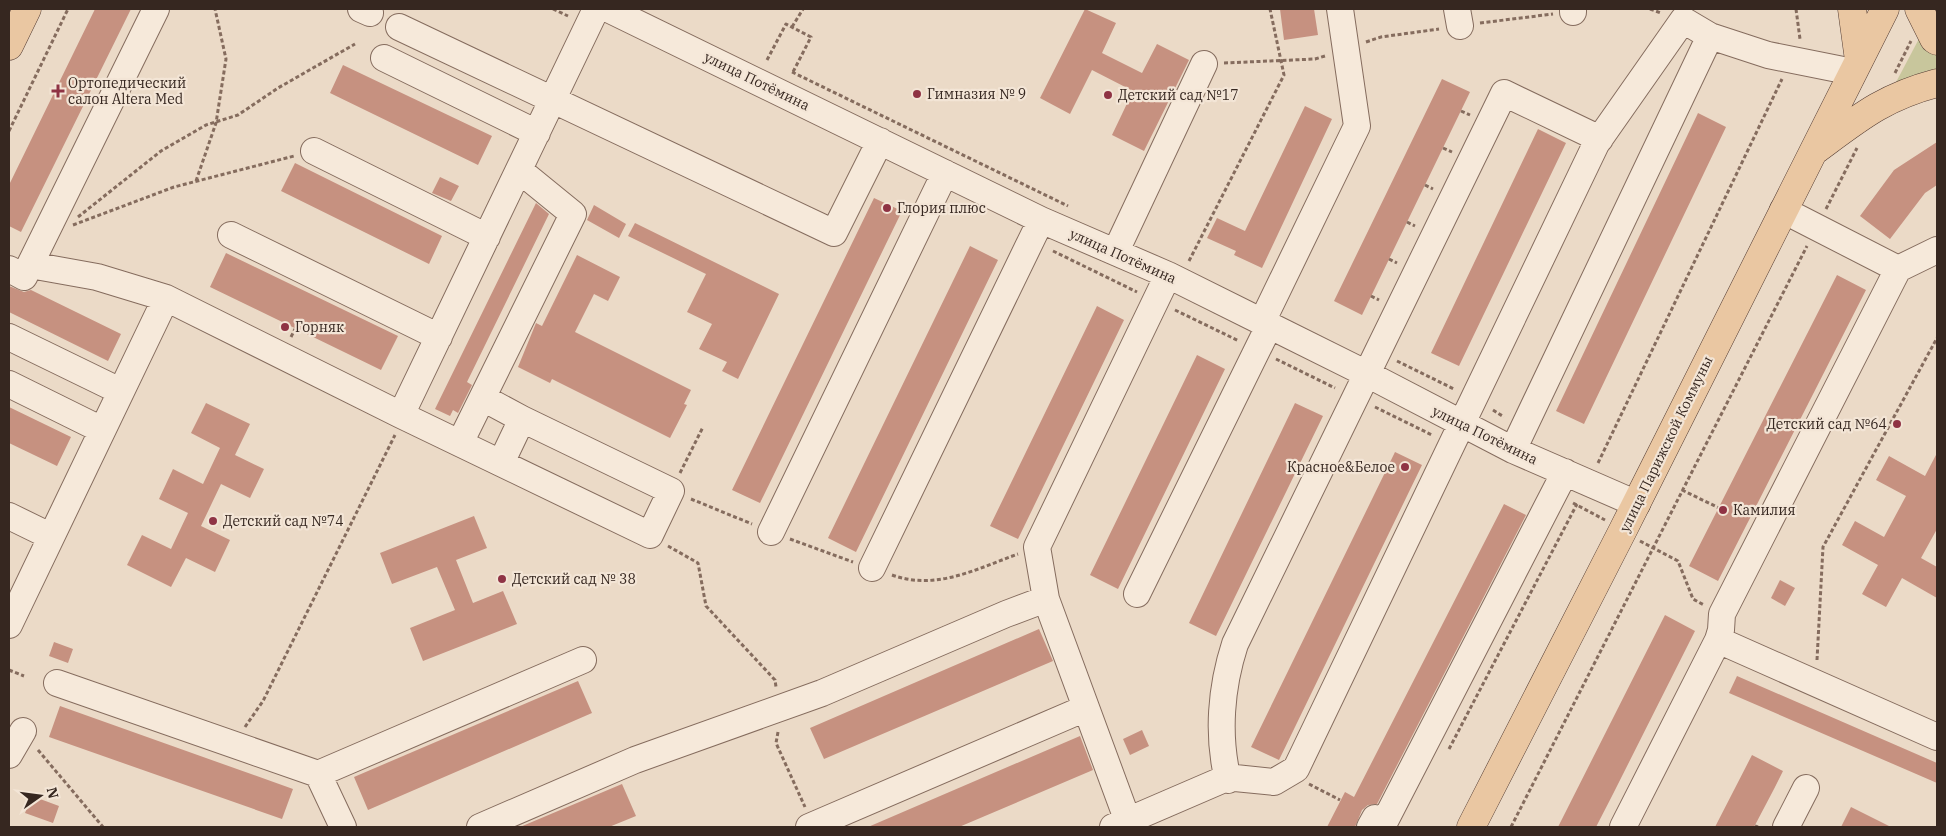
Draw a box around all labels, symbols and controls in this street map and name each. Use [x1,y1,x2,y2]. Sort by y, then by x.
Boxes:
street label: улица Потёмина [701,48,813,114]
place label: Ортопедический салон Altera Med [68,74,186,108]
marker: Ортопедический салон Altera Med [52,85,64,97]
place label: Гимназия № 9 [927,85,1026,103]
place label: Детский сад №17 [1118,86,1239,104]
marker: Гимназия № 9 [911,88,923,100]
marker: Детский сад №17 [1102,89,1114,101]
place label: Глория плюс [897,199,986,217]
marker: Глория плюс [881,202,893,214]
street label: улица Потёмина [1067,224,1180,288]
place label: Горняк [295,318,344,336]
marker: Горняк [279,321,291,333]
street label: улица Парижской Коммуны [1615,353,1717,535]
street label: улица Потёмина [1429,402,1541,468]
place label: Детский сад №64 [1766,415,1887,433]
marker: Детский сад №64 [1891,418,1903,430]
place label: Красное&Белое [1287,458,1395,476]
marker: Красное&Белое [1399,461,1411,473]
place label: Камилия [1733,501,1796,519]
marker: Камилия [1717,504,1729,516]
place label: Детский сад №74 [223,512,344,530]
marker: Детский сад №74 [207,515,219,527]
place label: Детский сад № 38 [512,570,636,588]
marker: Детский сад № 38 [496,573,508,585]
north arrow [15,771,65,821]
text: N [43,785,63,800]

